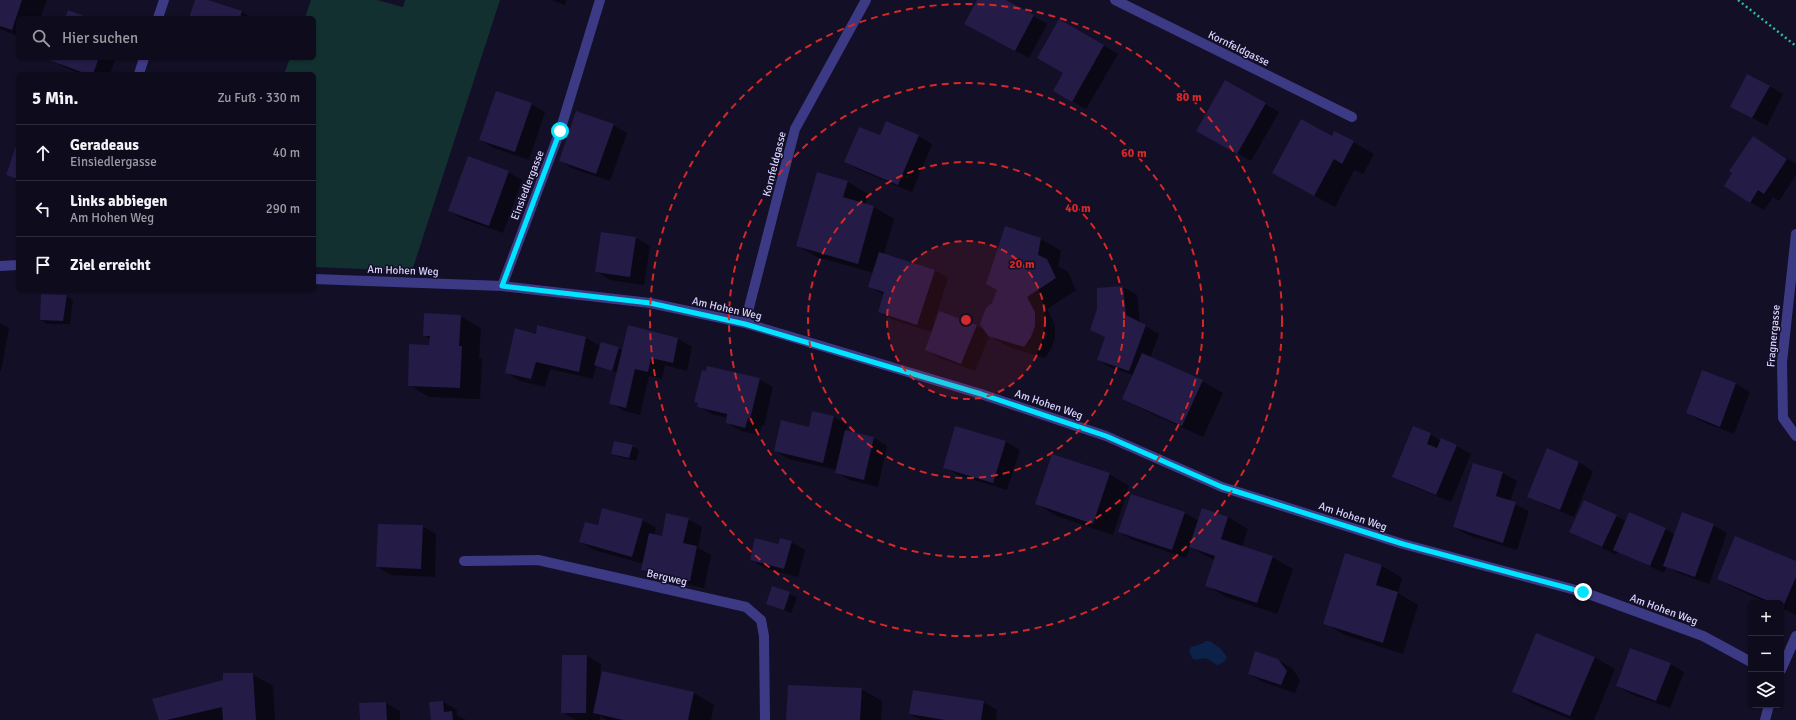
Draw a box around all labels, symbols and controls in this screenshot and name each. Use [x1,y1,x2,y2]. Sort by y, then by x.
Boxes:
search box [16,16,316,60]
icon: search [30,27,52,49]
street label: Kornfeldgasse [1206,28,1272,69]
text: Hier suchen [62,29,138,47]
text: 5 Min. [32,88,78,109]
text: Zu Fuß · 330 m [217,90,300,106]
text: 80 m [1176,90,1202,105]
route start [551,122,569,140]
street label: Kornfeldgasse [760,130,789,198]
text: Geradeaus [70,136,139,154]
icon: ahead [32,142,54,164]
text: 40 m [273,145,300,161]
text: 60 m [1121,146,1147,161]
street label: Einsiedlergasse [508,149,547,222]
text: Einsiedlergasse [70,154,157,170]
text: Links abbiegen [70,192,167,210]
icon: left [32,198,54,220]
text: 290 m [266,201,300,217]
text: 40 m [1065,201,1091,216]
text: Am Hohen Weg [70,210,154,226]
icon: arrive [32,254,54,276]
text: Ziel erreicht [70,256,151,274]
text: 20 m [1009,257,1035,272]
street label: Am Hohen Weg [367,263,439,278]
street label: Am Hohen Weg [691,294,763,323]
street label: Fragnergasse [1764,304,1783,368]
centre of rings [959,313,973,327]
street label: Am Hohen Weg [1013,387,1085,422]
street label: Am Hohen Weg [1317,499,1389,534]
street label: Bergweg [645,567,689,588]
route end [1574,583,1592,601]
street label: Am Hohen Weg [1628,591,1700,628]
map controls [1748,600,1784,708]
button: + [1748,600,1784,636]
button: − [1748,636,1784,672]
button: layers [1748,672,1784,708]

